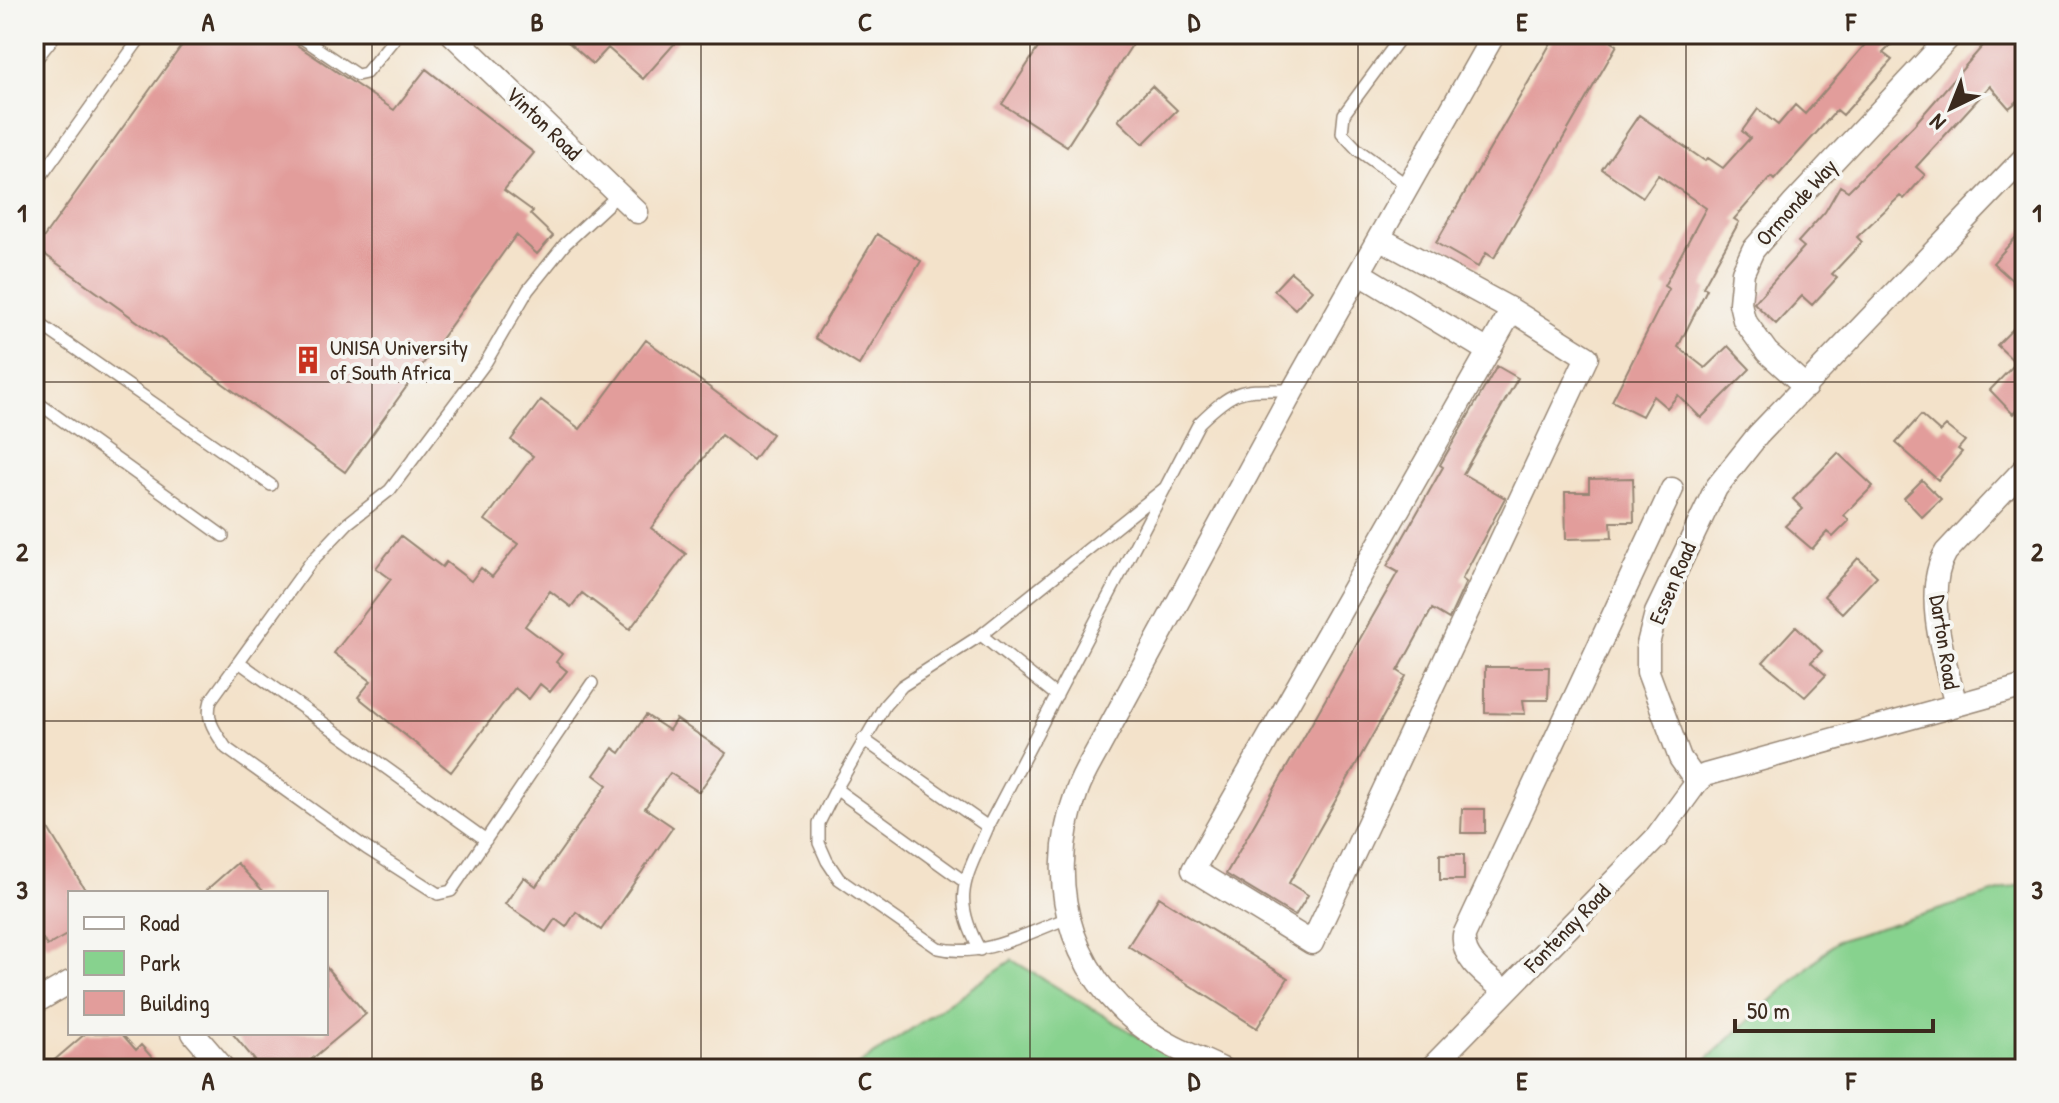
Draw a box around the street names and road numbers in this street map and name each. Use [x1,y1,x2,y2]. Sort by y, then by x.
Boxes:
street label: Vinton Road [500,79,589,167]
street label: Ormonde Way [1749,152,1843,252]
street label: Essen Road [1641,537,1703,629]
street label: Darton Road [1923,593,1967,692]
street label: Fontenay Road [1516,877,1617,980]

